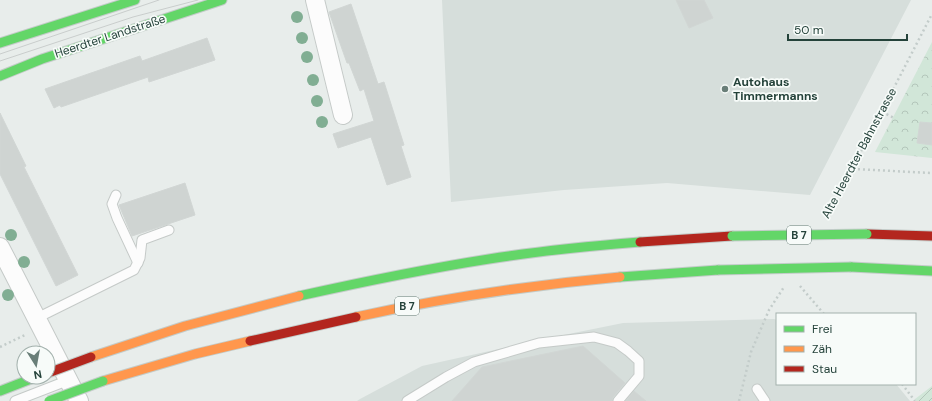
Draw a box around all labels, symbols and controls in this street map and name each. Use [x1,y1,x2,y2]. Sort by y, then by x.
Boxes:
street label: Heerdter Landstraße [52,10,168,62]
scale bar [788,16,907,42]
text: 50 m [794,22,823,38]
place label: Autohaus Timmermanns [733,74,818,104]
marker: Autohaus Timmermanns [720,84,730,94]
street label: Alte Heerdter Bahnstrasse [818,85,900,221]
road number: B 7 [787,226,811,244]
road number: B 7 [395,297,419,315]
legend [776,313,916,385]
text: Frei [812,321,832,337]
text: Zäh [812,341,832,357]
north arrow [16,345,56,385]
text: Stau [812,361,837,377]
text: N [33,367,43,382]

